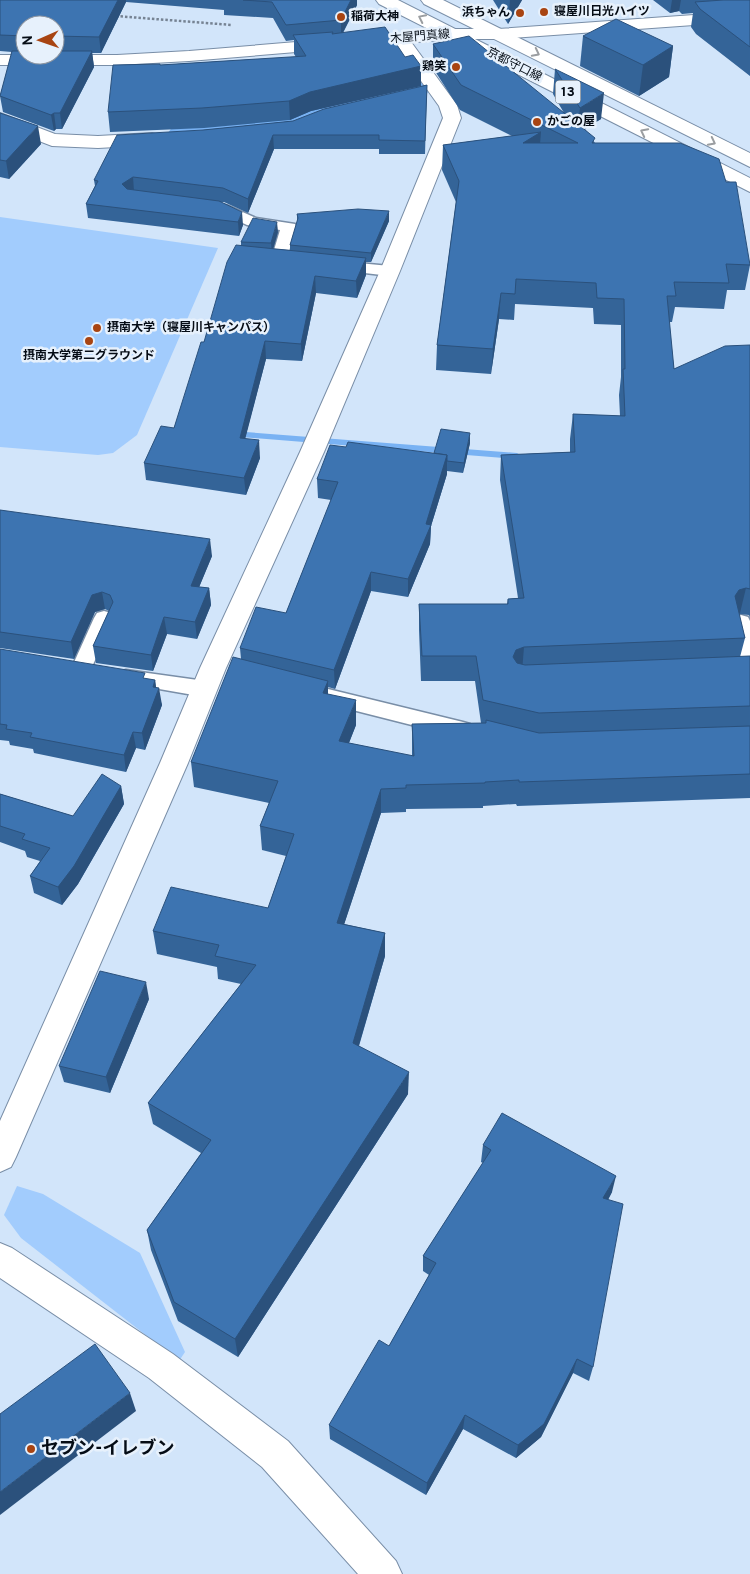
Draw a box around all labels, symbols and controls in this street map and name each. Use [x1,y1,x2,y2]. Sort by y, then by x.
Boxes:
place label: 寝屋川日光ハイツ [554,4,650,20]
place label: 浜ちゃん [462,5,510,21]
marker: 寝屋川日光ハイツ [538,6,550,18]
marker: 浜ちゃん [514,7,526,19]
place label: 稲荷大神 [351,9,399,25]
marker: 稲荷大神 [335,11,347,23]
one-way arrow [418,14,427,24]
north arrow [15,15,65,65]
street label: 木屋門真線 [389,26,451,48]
text: N [20,35,37,46]
street label: 京都守口線 [484,44,544,86]
one-way arrow [531,47,540,57]
place label: 鶏笑 [422,59,446,75]
marker: 鶏笑 [450,61,462,73]
road number: 13 [556,80,580,104]
place label: かごの屋 [547,114,595,130]
marker: かごの屋 [531,116,543,128]
one-way arrow [641,128,650,138]
one-way arrow [707,136,716,146]
place label: 摂南大学（寝屋川キャンパス） [107,320,275,336]
marker: 摂南大学（寝屋川キャンパス） [91,322,103,334]
marker: 摂南大学第二グラウンド [83,335,95,347]
place label: 摂南大学第二グラウンド [23,348,155,364]
place label: セブン-イレブン [41,1438,174,1461]
marker: セブン-イレブン [25,1443,37,1455]

